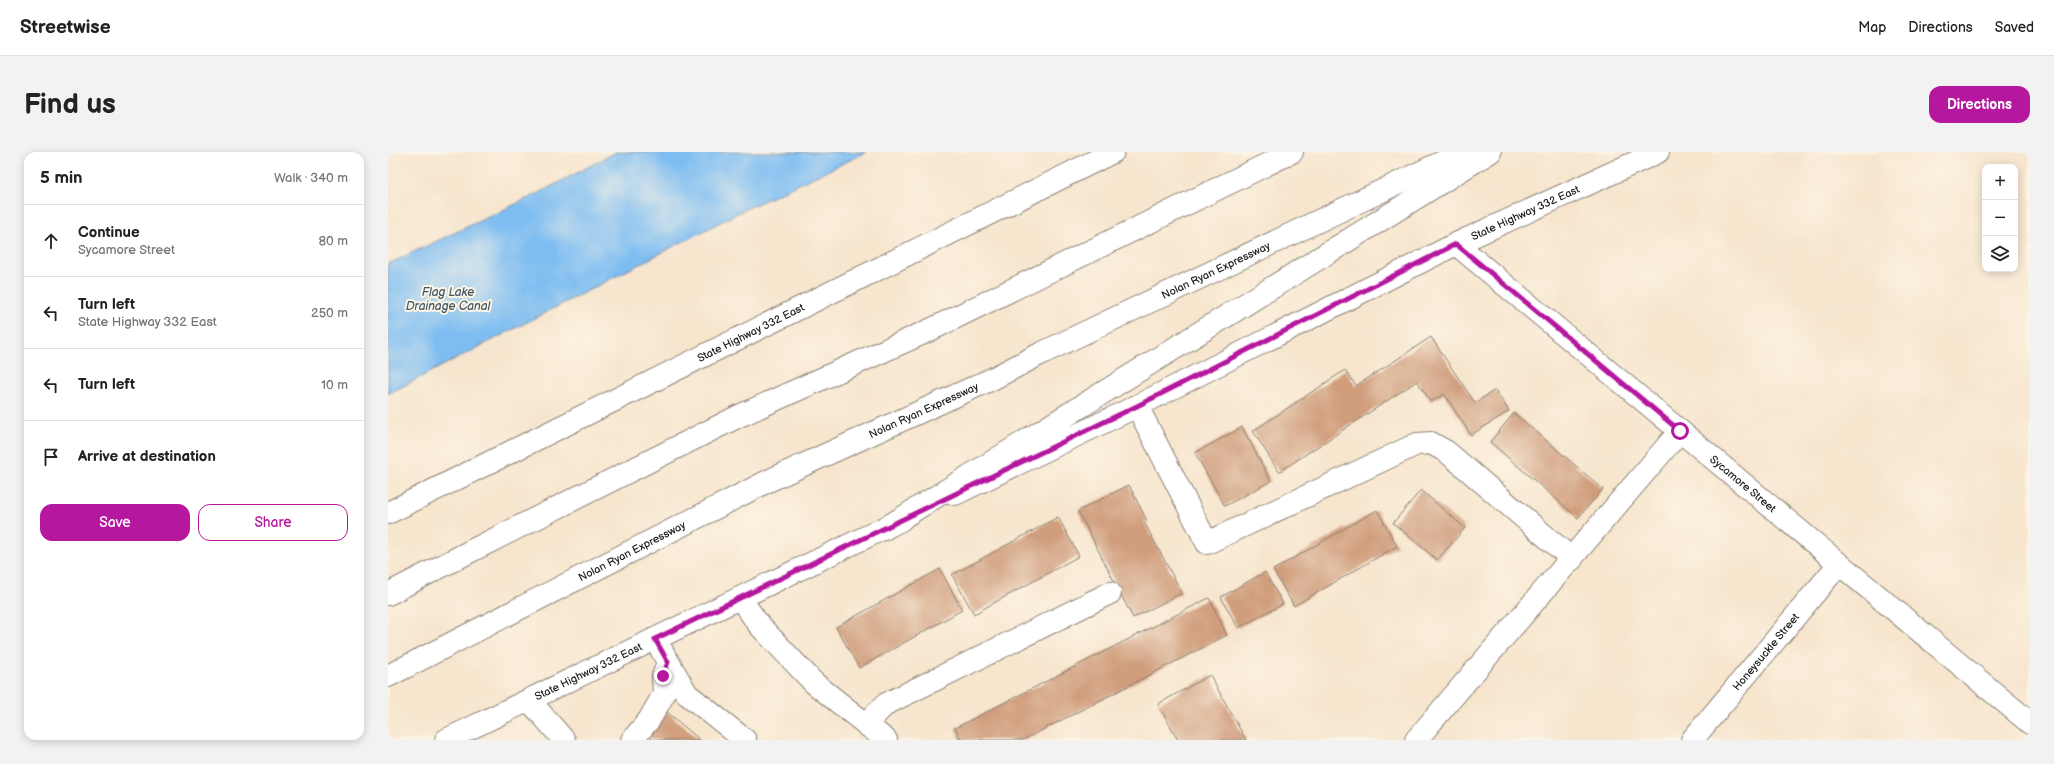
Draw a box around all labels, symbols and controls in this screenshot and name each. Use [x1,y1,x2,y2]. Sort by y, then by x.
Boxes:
text: Streetwise [20,16,111,39]
text: Map [1858,19,1886,36]
text: Directions [1908,19,1973,36]
text: Saved [1995,19,2034,36]
button: Directions [1929,86,2030,123]
text: Find us [24,88,116,121]
map controls [1982,164,2018,272]
button: + [1982,164,2018,200]
text: 5 min [40,168,83,188]
text: Walk · 340 m [274,170,348,186]
street label: State Highway 332 East [1469,182,1582,243]
button: − [1982,200,2018,236]
text: Continue [78,223,140,242]
icon: ahead [40,230,62,252]
text: 80 m [319,233,348,249]
button: layers [1982,236,2018,272]
street label: Nolan Ryan Expressway [1159,239,1272,302]
text: Sycamore Street [78,242,175,258]
water label: Flag Lake Drainage Canal [406,285,491,314]
text: Turn left [78,295,135,314]
street label: State Highway 332 East [695,301,807,365]
icon: left [40,302,62,324]
text: 250 m [311,305,348,321]
text: State Highway 332 East [78,314,217,330]
icon: left [40,374,62,396]
text: Turn left [78,375,135,394]
text: 10 m [321,377,348,393]
street label: Nolan Ryan Expressway [867,380,981,441]
route start [1671,422,1689,440]
icon: arrive [40,446,62,468]
text: Arrive at destination [78,447,216,466]
street label: Sycamore Street [1707,453,1779,516]
button: Save [40,504,190,541]
button: Share [198,504,348,541]
street label: Nolan Ryan Expressway [576,518,688,584]
street label: Honeysuckle Street [1730,610,1802,693]
street label: State Highway 332 East [533,640,645,703]
route end [654,667,672,685]

